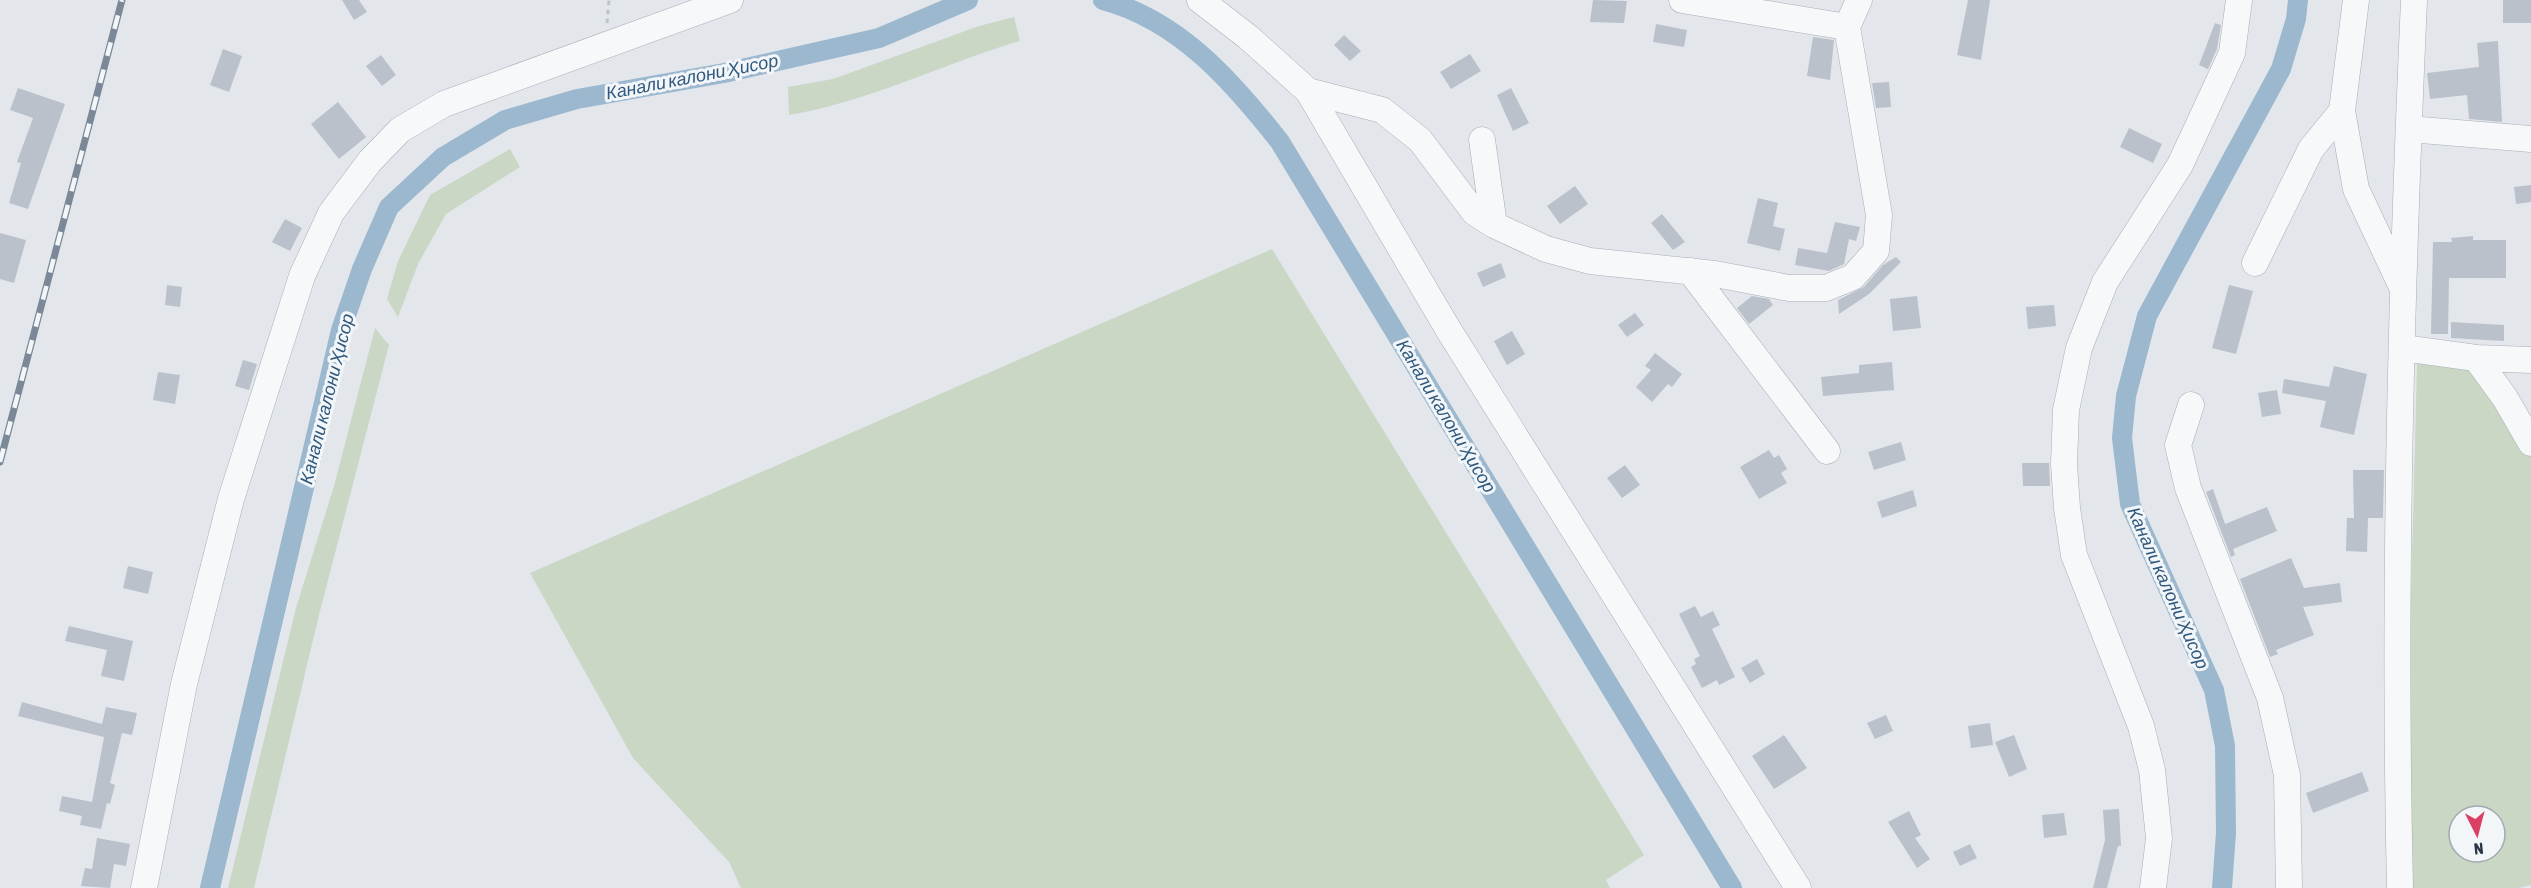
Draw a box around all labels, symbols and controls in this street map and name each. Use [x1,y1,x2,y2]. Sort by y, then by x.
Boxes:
water label: Канали калони Ҳисор [604,50,780,103]
water label: Канали калони Ҳисор [295,312,358,486]
water label: Канали калони Ҳисор [1392,335,1500,496]
water label: Канали калони Ҳисор [2123,504,2214,672]
north arrow [2447,804,2507,864]
text: N [2473,839,2484,858]

